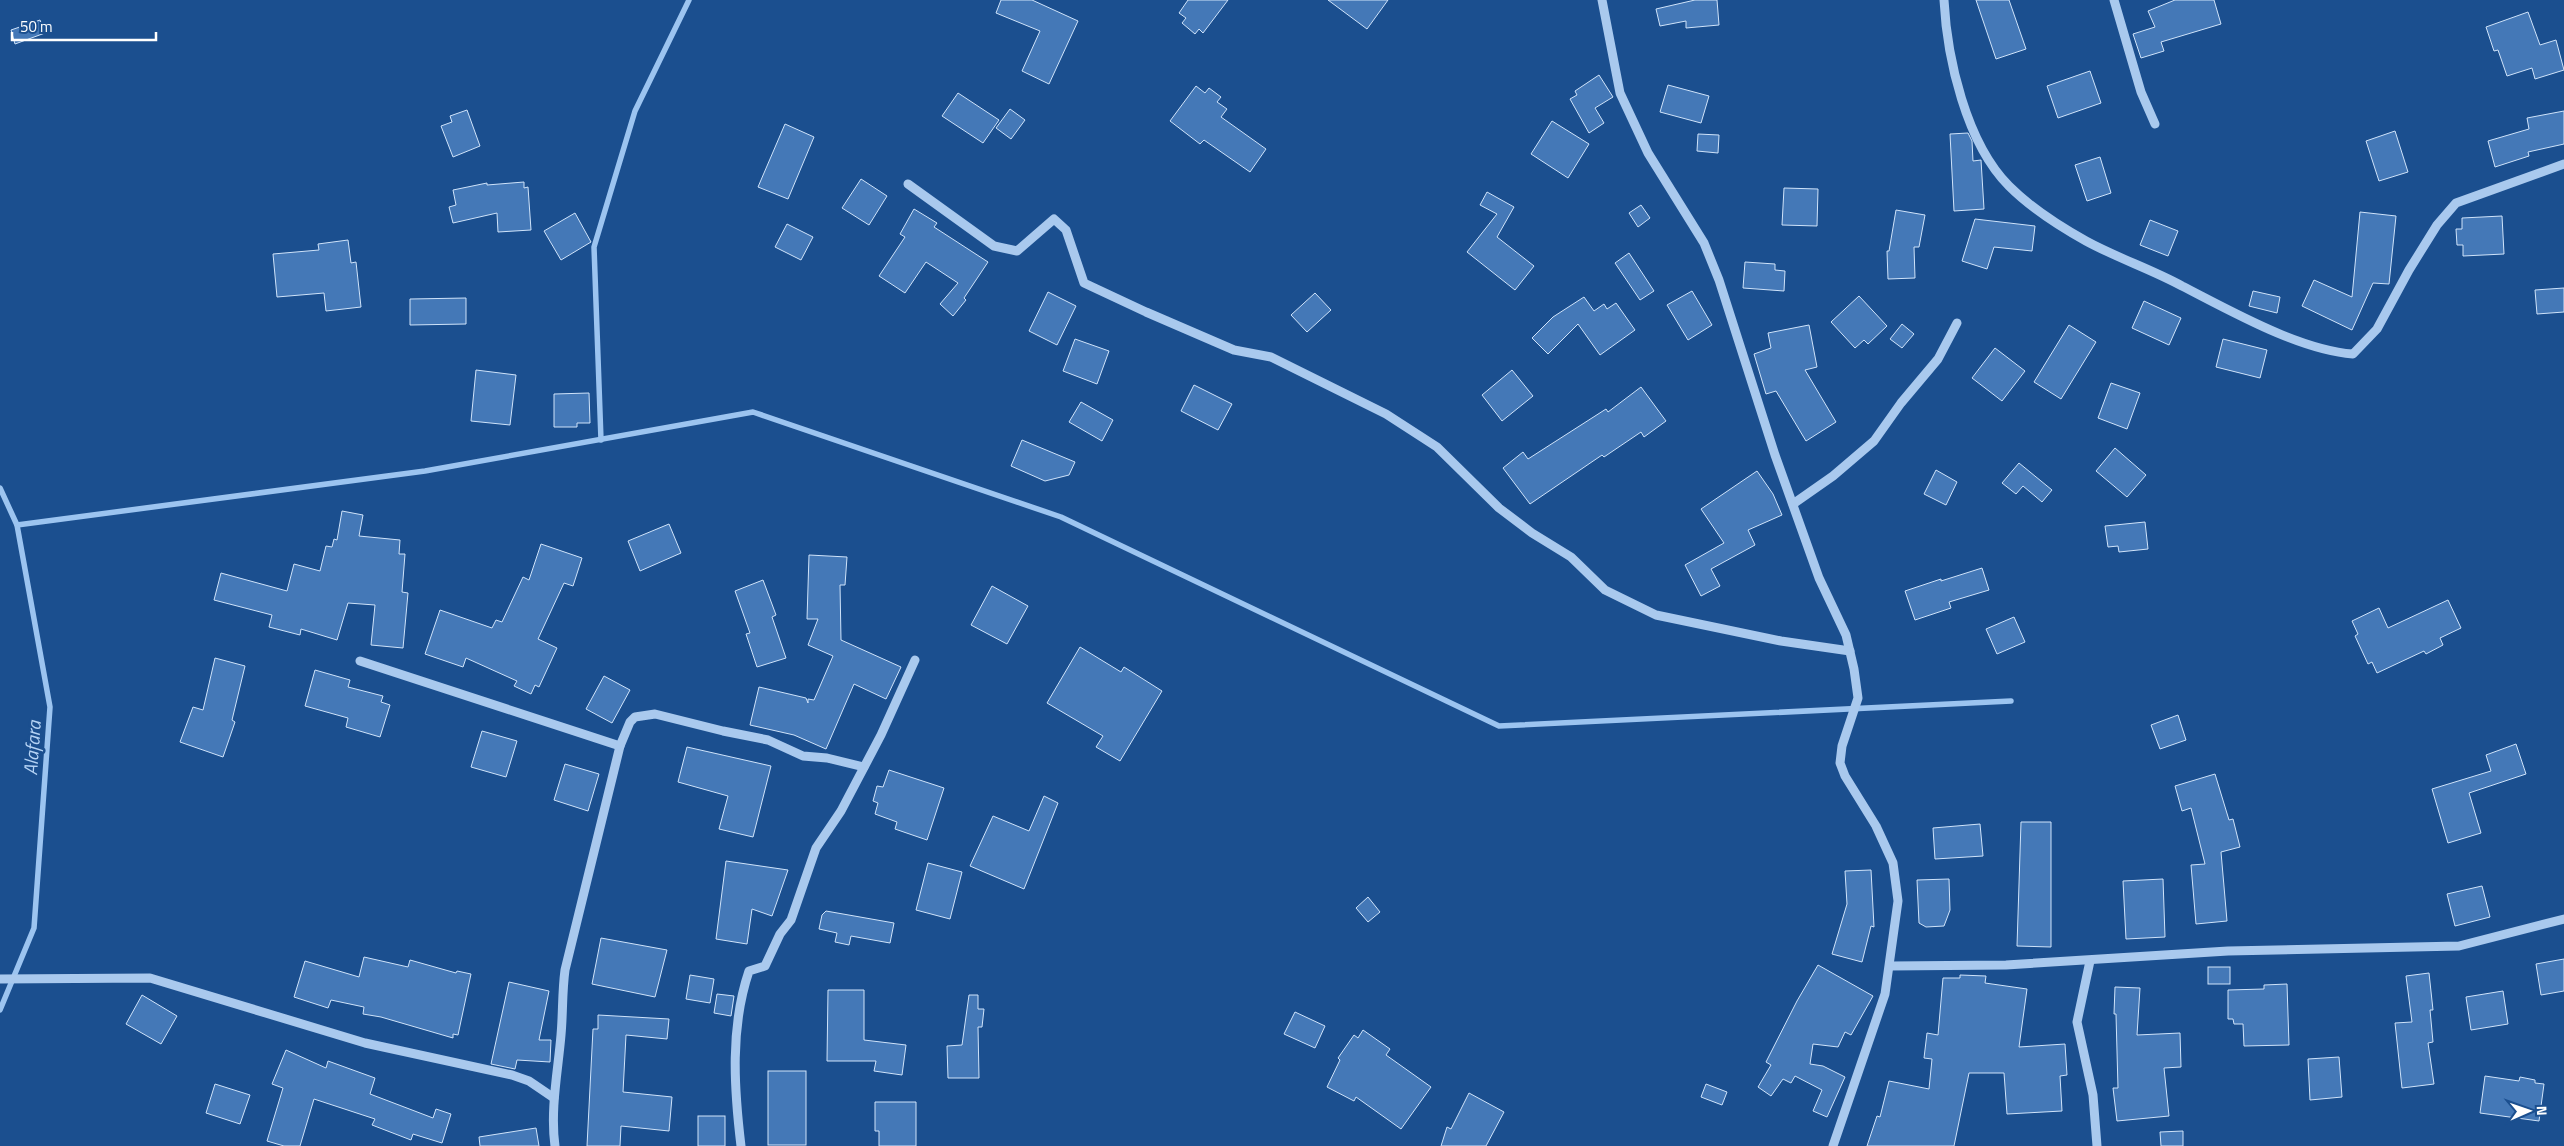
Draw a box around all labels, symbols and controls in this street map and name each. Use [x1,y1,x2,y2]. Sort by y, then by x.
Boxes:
scale bar [12,10,156,42]
text: 50 m [20,15,53,38]
water label: Alafara [15,718,48,776]
north arrow [2504,1086,2554,1136]
text: N [2532,1105,2553,1116]

